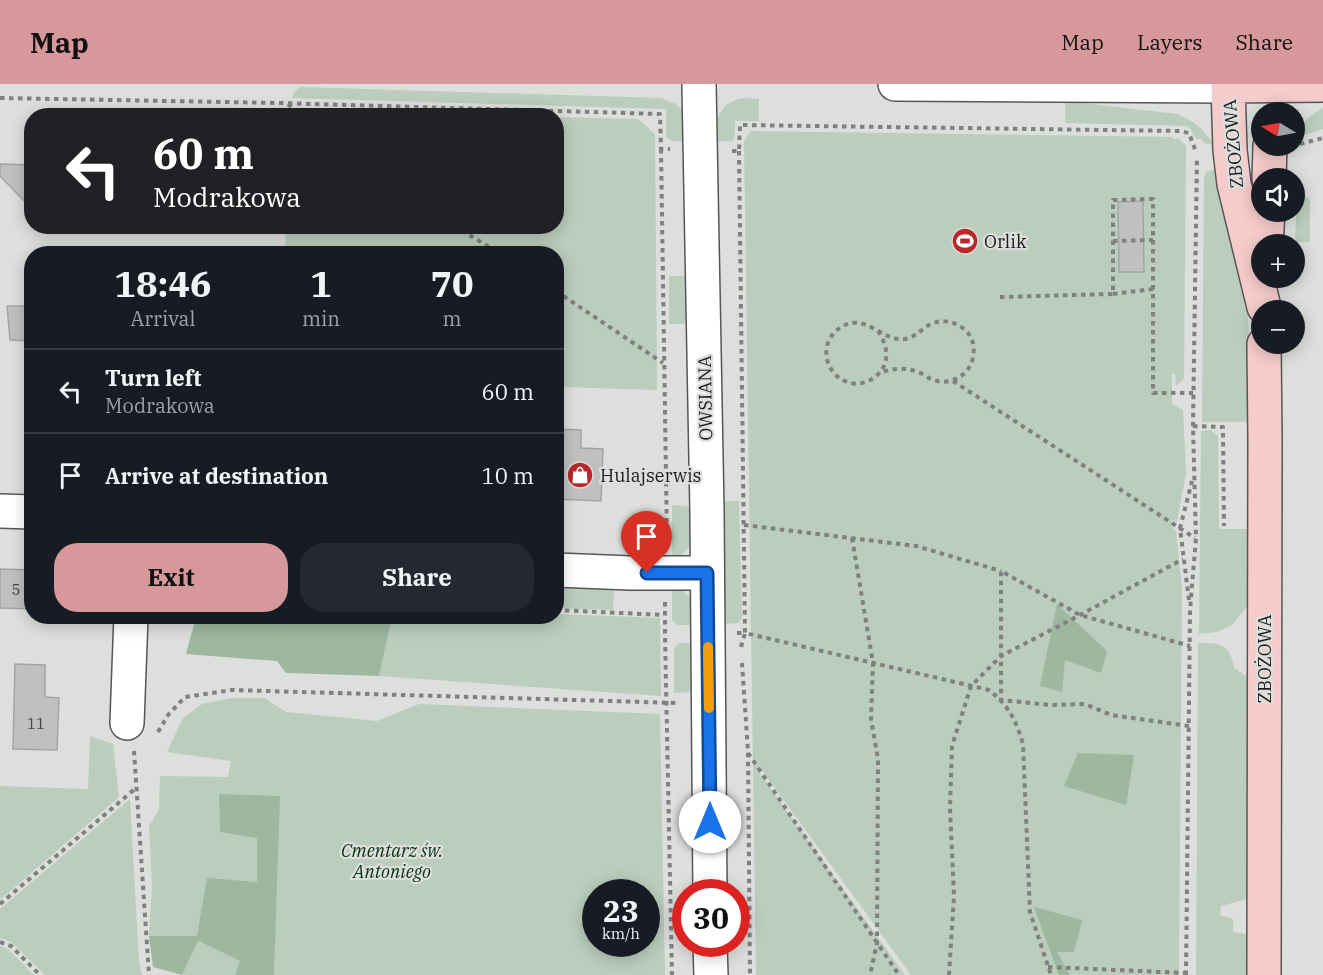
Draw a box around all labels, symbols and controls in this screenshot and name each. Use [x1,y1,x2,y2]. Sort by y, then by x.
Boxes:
text: Map [30,24,89,61]
text: Map [1061,28,1104,56]
text: Layers [1137,28,1203,56]
text: Share [1236,28,1293,56]
street label: ZBOŻOWA [1218,98,1248,189]
north arrow [1251,102,1305,156]
map controls [1251,102,1305,354]
text: 60 m [153,126,254,181]
icon: left [54,132,132,210]
button: sound [1251,168,1305,222]
text: Modrakowa [153,179,301,214]
sports icon: Orlik [950,226,980,256]
place label: Orlik [984,230,1027,253]
button: + [1251,234,1305,288]
text: 18:46 [114,260,212,307]
text: 1 [310,260,332,307]
text: 70 [430,260,474,307]
button: − [1251,300,1305,354]
text: Arrival [130,305,196,332]
text: min [302,305,340,332]
text: m [443,305,462,332]
street label: OWSIANA [693,355,717,441]
text: Turn left [105,363,201,392]
icon: left [54,375,87,408]
text: 60 m [482,377,534,406]
text: Modrakowa [105,392,215,419]
icon: arrive [54,459,87,492]
shop icon: Hulajserwis [565,460,595,490]
text: Arrive at destination [105,461,328,490]
text: 10 m [482,461,534,490]
place label: Hulajserwis [600,464,701,487]
pin [621,511,672,573]
icon: arrive [630,520,663,553]
button: Exit [54,543,288,612]
button: Share [300,543,534,612]
house number: 5 [11,580,21,599]
street label: ZBOŻOWA [1253,614,1276,704]
house number: 11 [27,714,45,733]
position arrow [678,790,742,854]
park label: Cmentarz św. Antoniego [341,839,443,883]
speed limit sign: 30 [672,879,750,957]
text: 23 [603,891,639,930]
text: km/h [602,924,640,943]

